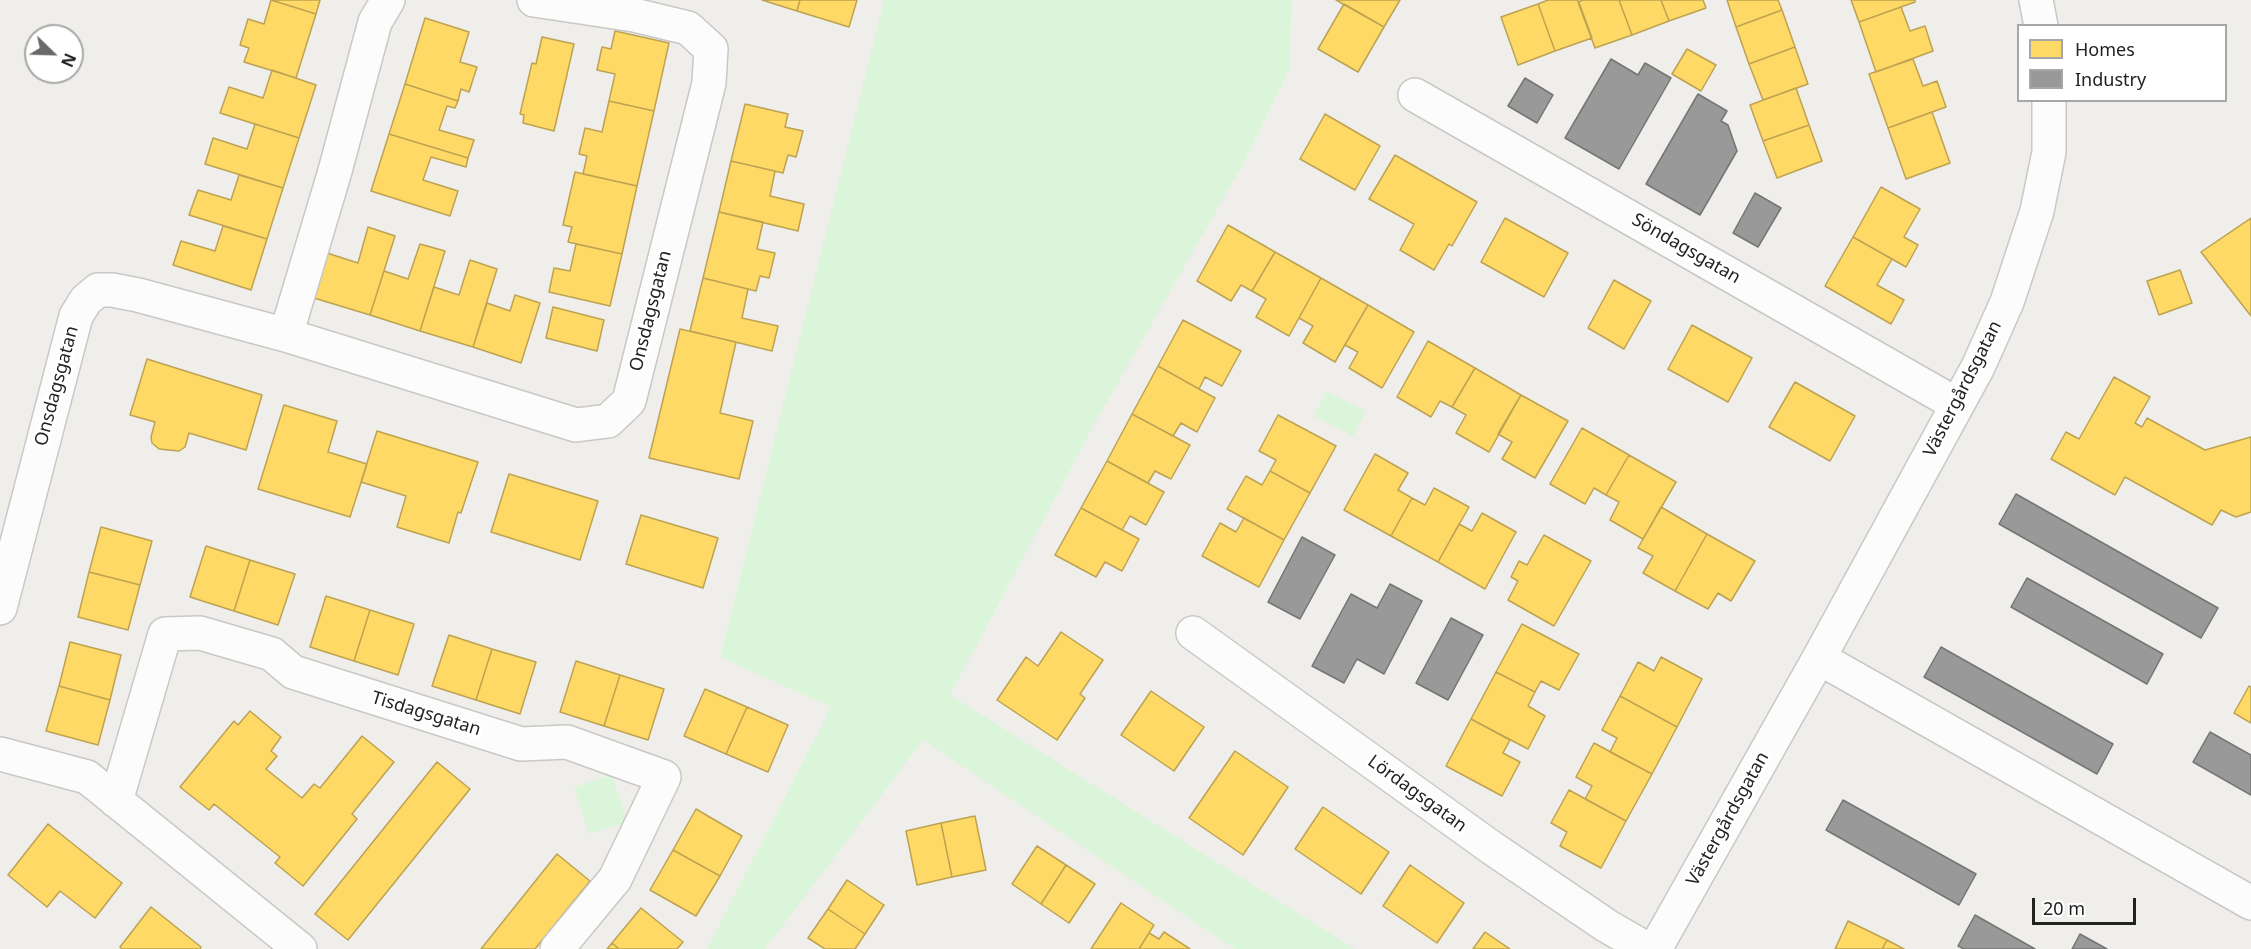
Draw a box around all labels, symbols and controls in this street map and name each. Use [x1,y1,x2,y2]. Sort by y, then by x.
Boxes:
north arrow [24,24,84,84]
legend [2017,24,2227,102]
text: Homes [2075,37,2135,61]
text: N [56,50,81,71]
text: Industry [2075,67,2146,91]
street label: Söndagsgatan [1628,209,1744,289]
street label: Onsdagsgatan [626,248,676,374]
street label: Västergårdsgatan [1919,317,2007,461]
street label: Onsdagsgatan [31,324,83,448]
street label: Tisdagsgatan [369,687,483,741]
street label: Västergårdsgatan [1682,748,1774,890]
street label: Lördagsgatan [1363,751,1471,837]
scale bar [2035,886,2138,924]
text: 20 m [2043,896,2085,920]

